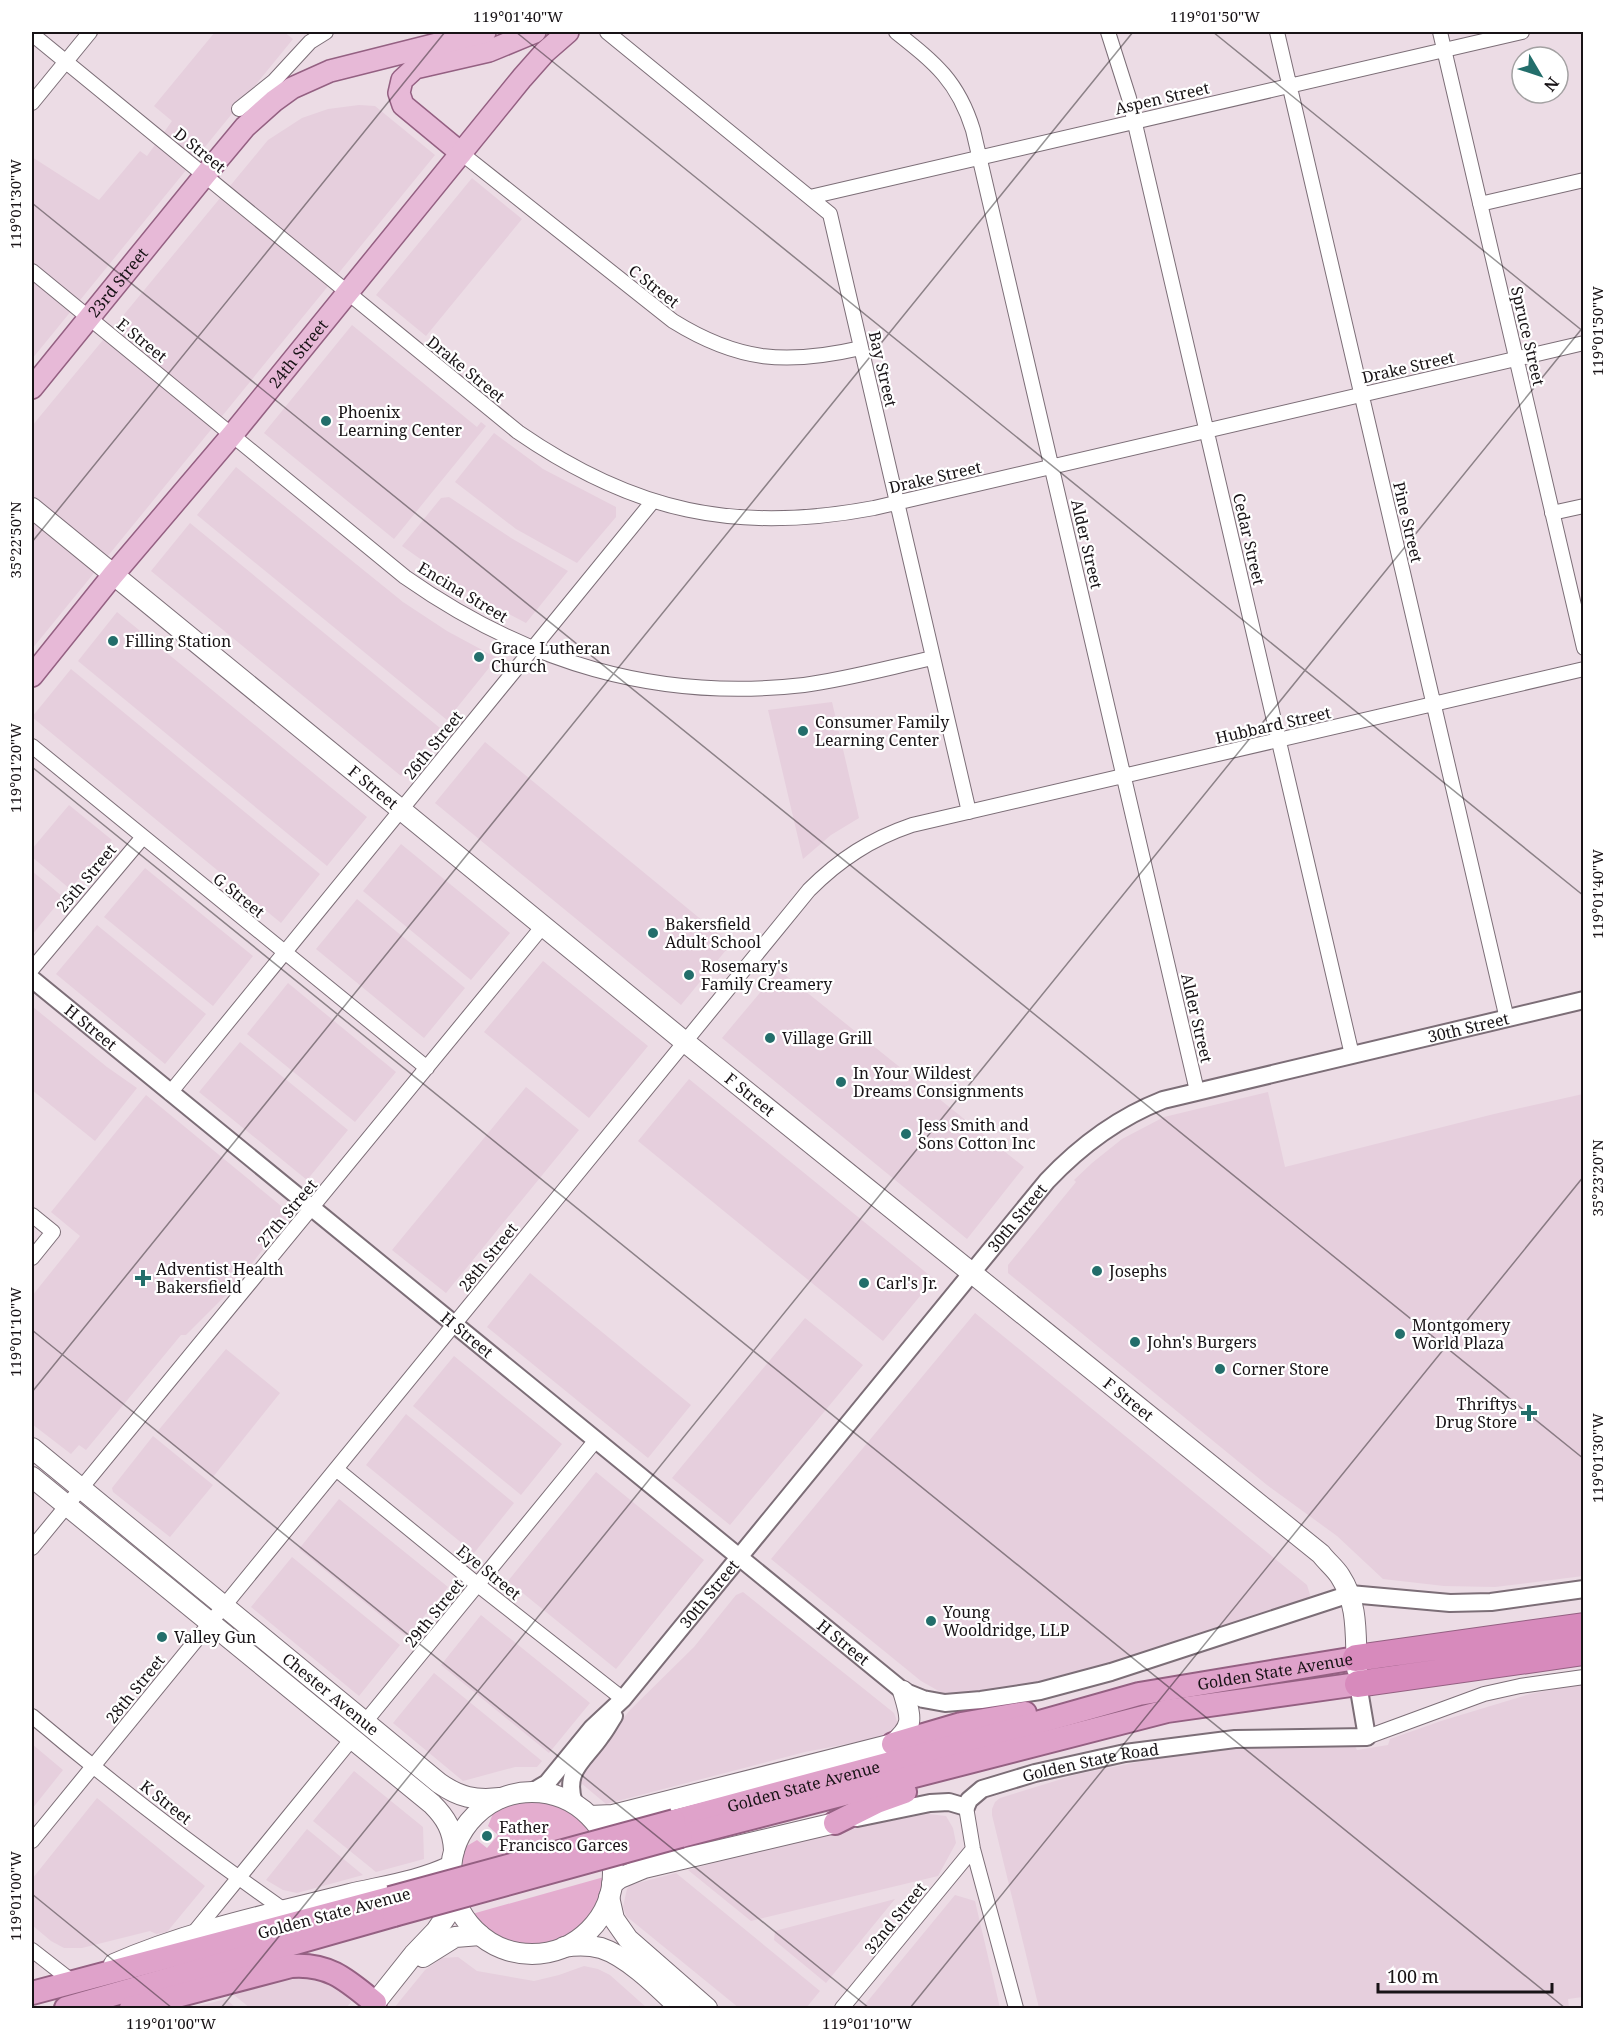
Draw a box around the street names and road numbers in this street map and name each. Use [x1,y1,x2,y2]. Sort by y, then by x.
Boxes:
street label: Aspen Street [1113,76,1212,120]
street label: D Street [170,122,231,178]
street label: 23rd Street [83,243,153,322]
street label: C Street [624,259,684,313]
street label: Spruce Street [1506,284,1550,388]
street label: E Street [112,313,172,367]
street label: 24th Street [264,314,333,393]
street label: Bay Street [864,329,902,409]
street label: Drake Street [422,331,510,407]
street label: Drake Street [1360,346,1457,388]
street label: Drake Street [887,456,984,498]
street label: Pine Street [1388,479,1428,565]
street label: Cedar Street [1228,491,1270,587]
street label: Alder Street [1066,497,1108,591]
street label: Encina Street [414,556,512,628]
street label: Hubbard Street [1213,701,1333,749]
street label: 26th Street [399,706,468,784]
street label: F Street [344,760,403,814]
street label: 25th Street [51,839,121,917]
street label: G Street [209,868,270,923]
street label: Alder Street [1176,971,1218,1065]
street label: H Street [60,999,122,1055]
street label: 30th Street [1426,1007,1511,1048]
street label: F Street [720,1067,780,1121]
street label: 27th Street [252,1174,322,1252]
street label: 30th Street [982,1178,1052,1257]
street label: 28th Street [454,1218,523,1296]
street label: H Street [436,1307,498,1363]
street label: F Street [1099,1372,1158,1426]
street label: Eye Street [452,1539,526,1605]
street label: 30th Street [674,1555,744,1633]
street label: 29th Street [400,1574,469,1652]
street label: H Street [813,1614,874,1670]
street label: Chester Avenue [278,1648,384,1740]
street label: Golden State Avenue [1196,1648,1355,1695]
street label: 28th Street [101,1650,170,1728]
street label: Golden State Road [1020,1738,1160,1787]
street label: Golden State Avenue [725,1755,882,1817]
street label: K Street [136,1775,197,1829]
street label: 32nd Street [859,1877,931,1959]
street label: Golden State Avenue [255,1882,413,1944]

